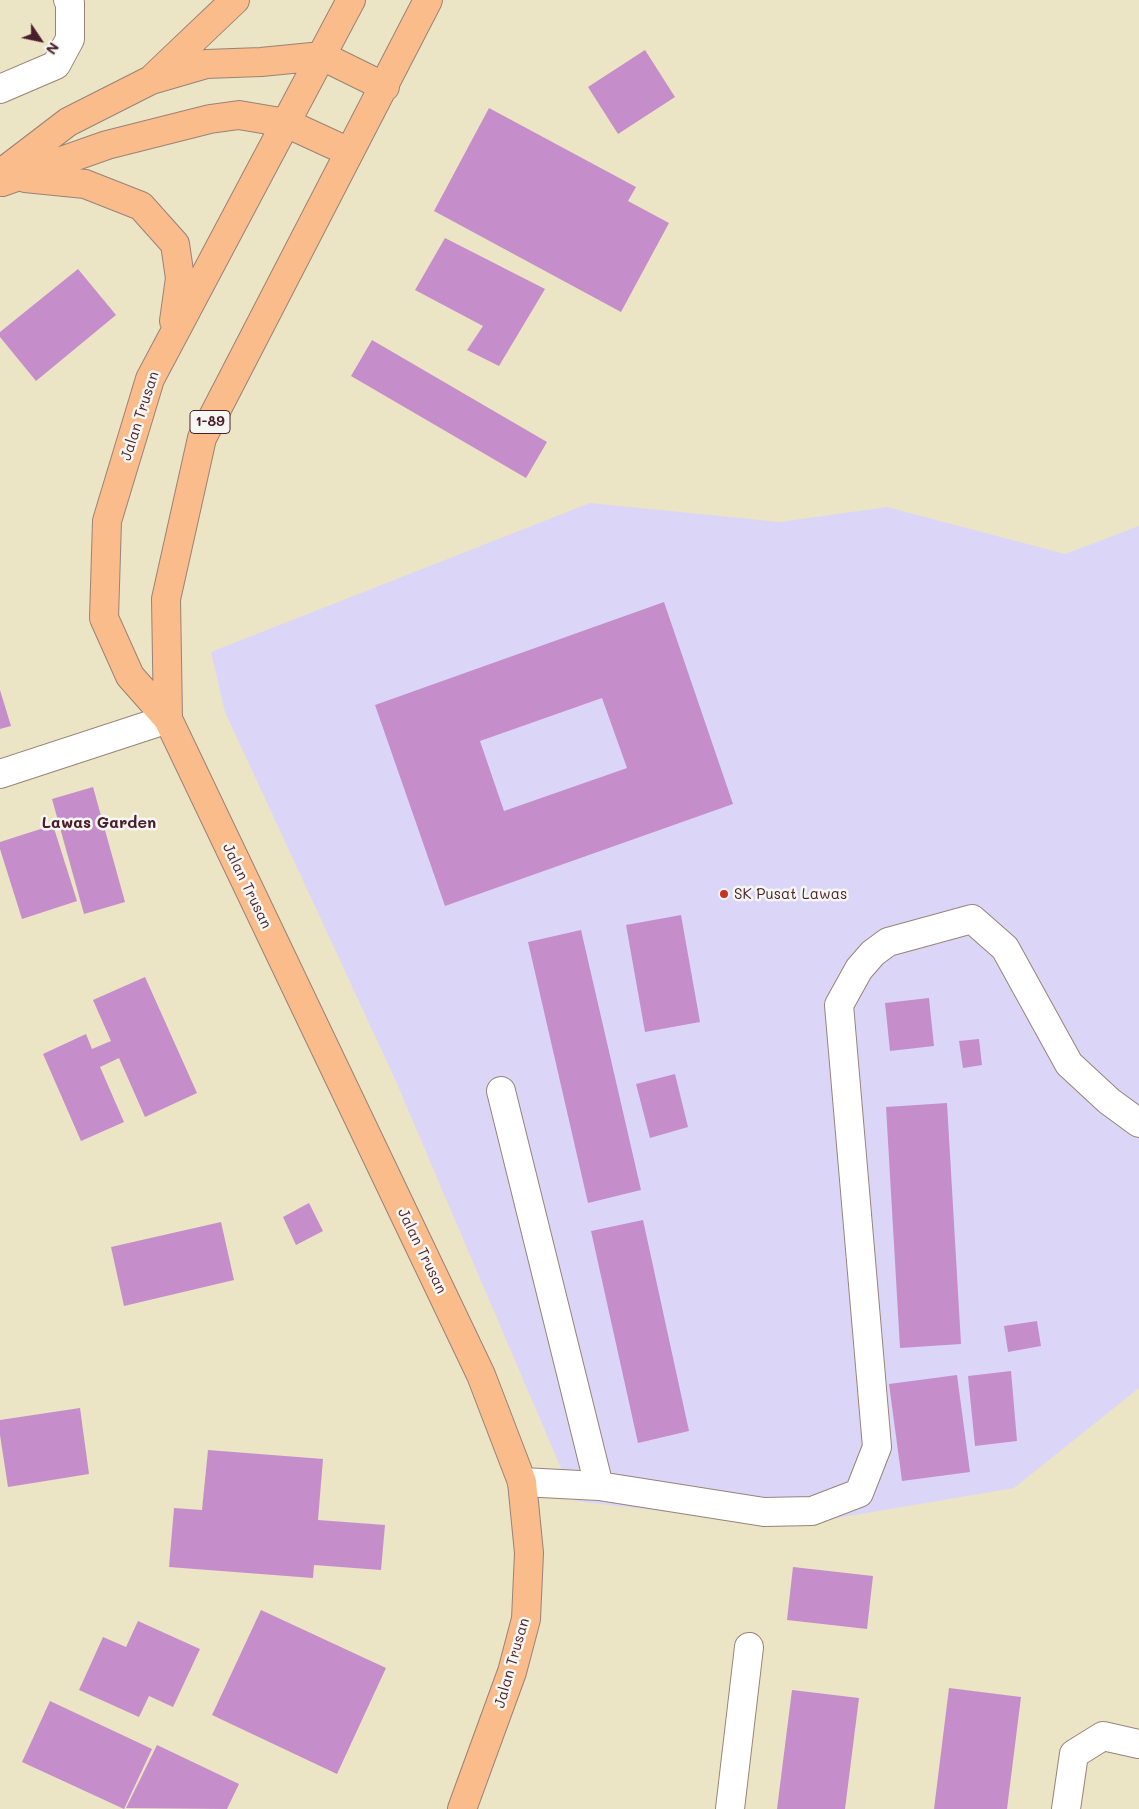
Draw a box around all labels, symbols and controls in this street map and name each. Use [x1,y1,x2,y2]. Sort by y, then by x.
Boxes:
north arrow [15,15,65,65]
text: N [42,39,64,58]
street label: Jalan Trusan [117,369,163,463]
road number: 1-89 [190,411,230,434]
district label: Lawas Garden [42,813,156,833]
street label: Jalan Trusan [219,840,275,932]
place label: SK Pusat Lawas [734,885,847,903]
marker: SK Pusat Lawas [718,888,730,900]
street label: Jalan Trusan [394,1205,450,1297]
street label: Jalan Trusan [491,1616,533,1710]

